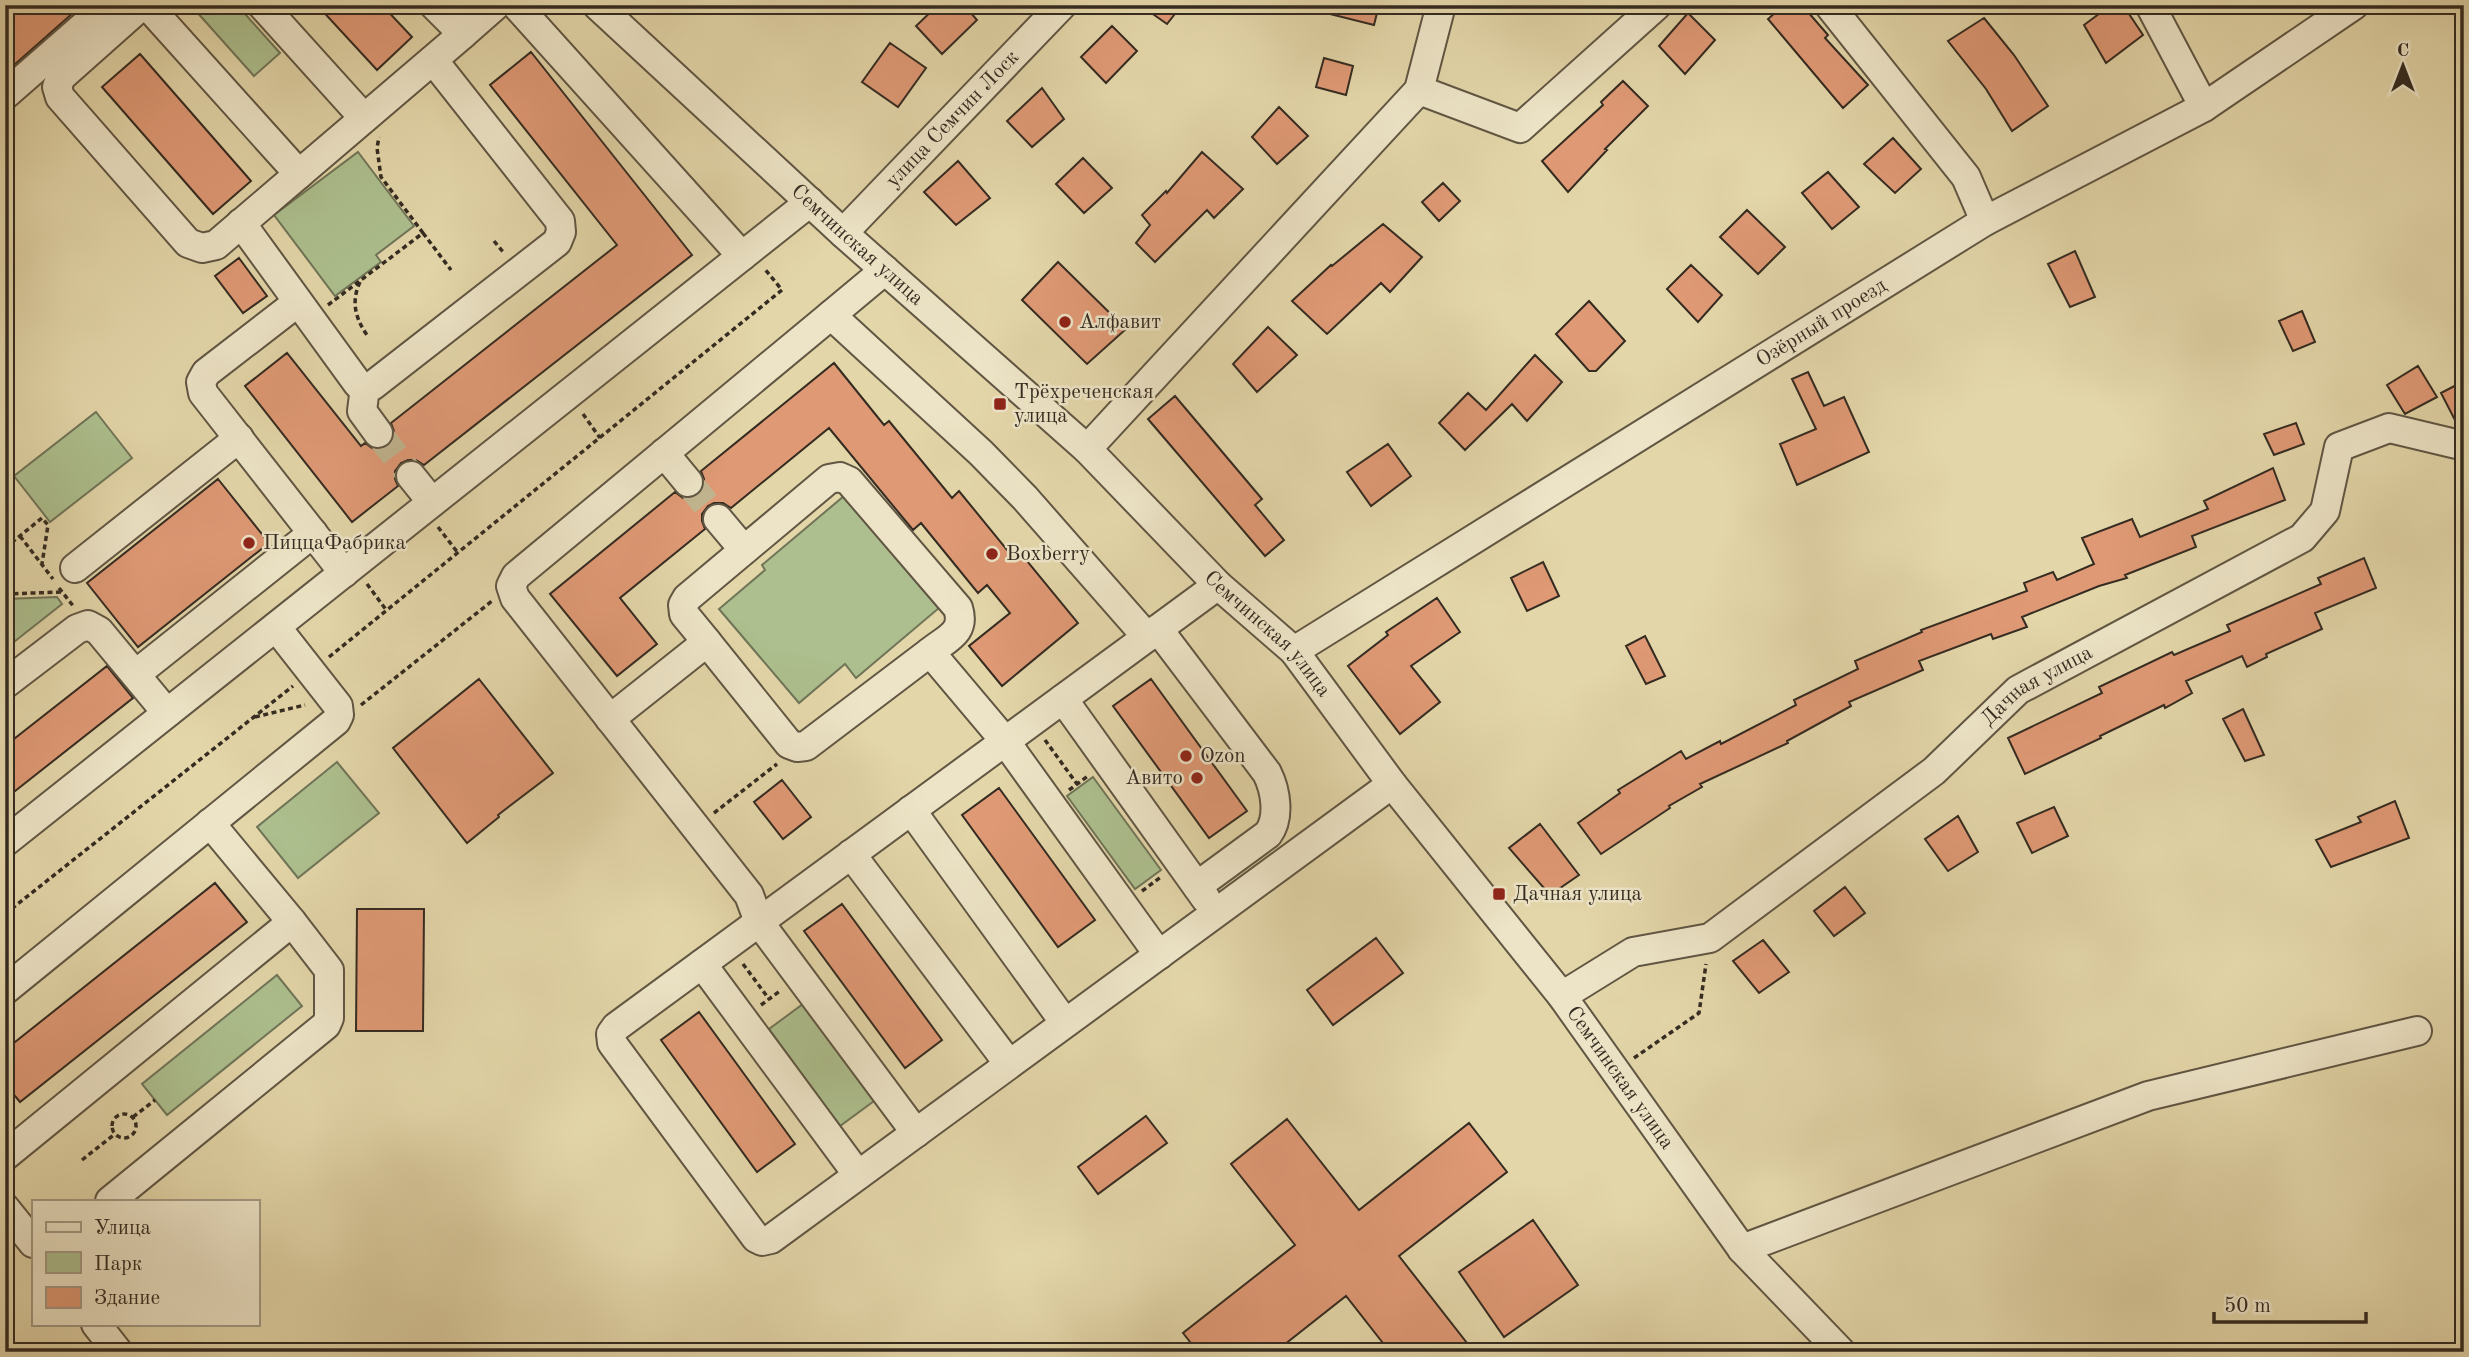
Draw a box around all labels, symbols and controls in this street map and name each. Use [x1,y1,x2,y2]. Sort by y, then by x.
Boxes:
north arrow [2368,32,2438,102]
text: С [2397,42,2409,61]
street label: улица Семчин Лоск [882,46,1023,192]
street label: Семчинская улица [787,180,927,309]
street label: Озёрный проезд [1752,274,1891,371]
place label: Алфавит [1079,312,1161,333]
marker: Алфавит [1057,314,1073,330]
place label: Трёхреченская улица [1014,382,1154,427]
marker: Трёхреченская улица [992,396,1008,412]
place label: ПиццаФабрика [263,533,406,554]
marker: ПиццаФабрика [241,535,257,551]
place label: Boxberry [1006,544,1090,565]
marker: Boxberry [984,546,1000,562]
street label: Семчинская улица [1200,567,1335,701]
street label: Дачная улица [1977,642,2096,730]
place label: Ozon [1200,746,1246,767]
marker: Ozon [1178,748,1194,764]
place label: Авито [1125,768,1183,789]
marker: Авито [1189,770,1205,786]
place label: Дачная улица [1513,884,1642,905]
marker: Дачная улица [1491,886,1507,902]
street label: Семчинская улица [1562,1002,1678,1153]
legend [32,1200,259,1326]
text: Улица [94,1218,151,1239]
text: Парк [94,1254,143,1275]
scale bar [2214,1280,2366,1324]
text: Здание [94,1288,160,1309]
text: 50 m [2224,1296,2271,1317]

